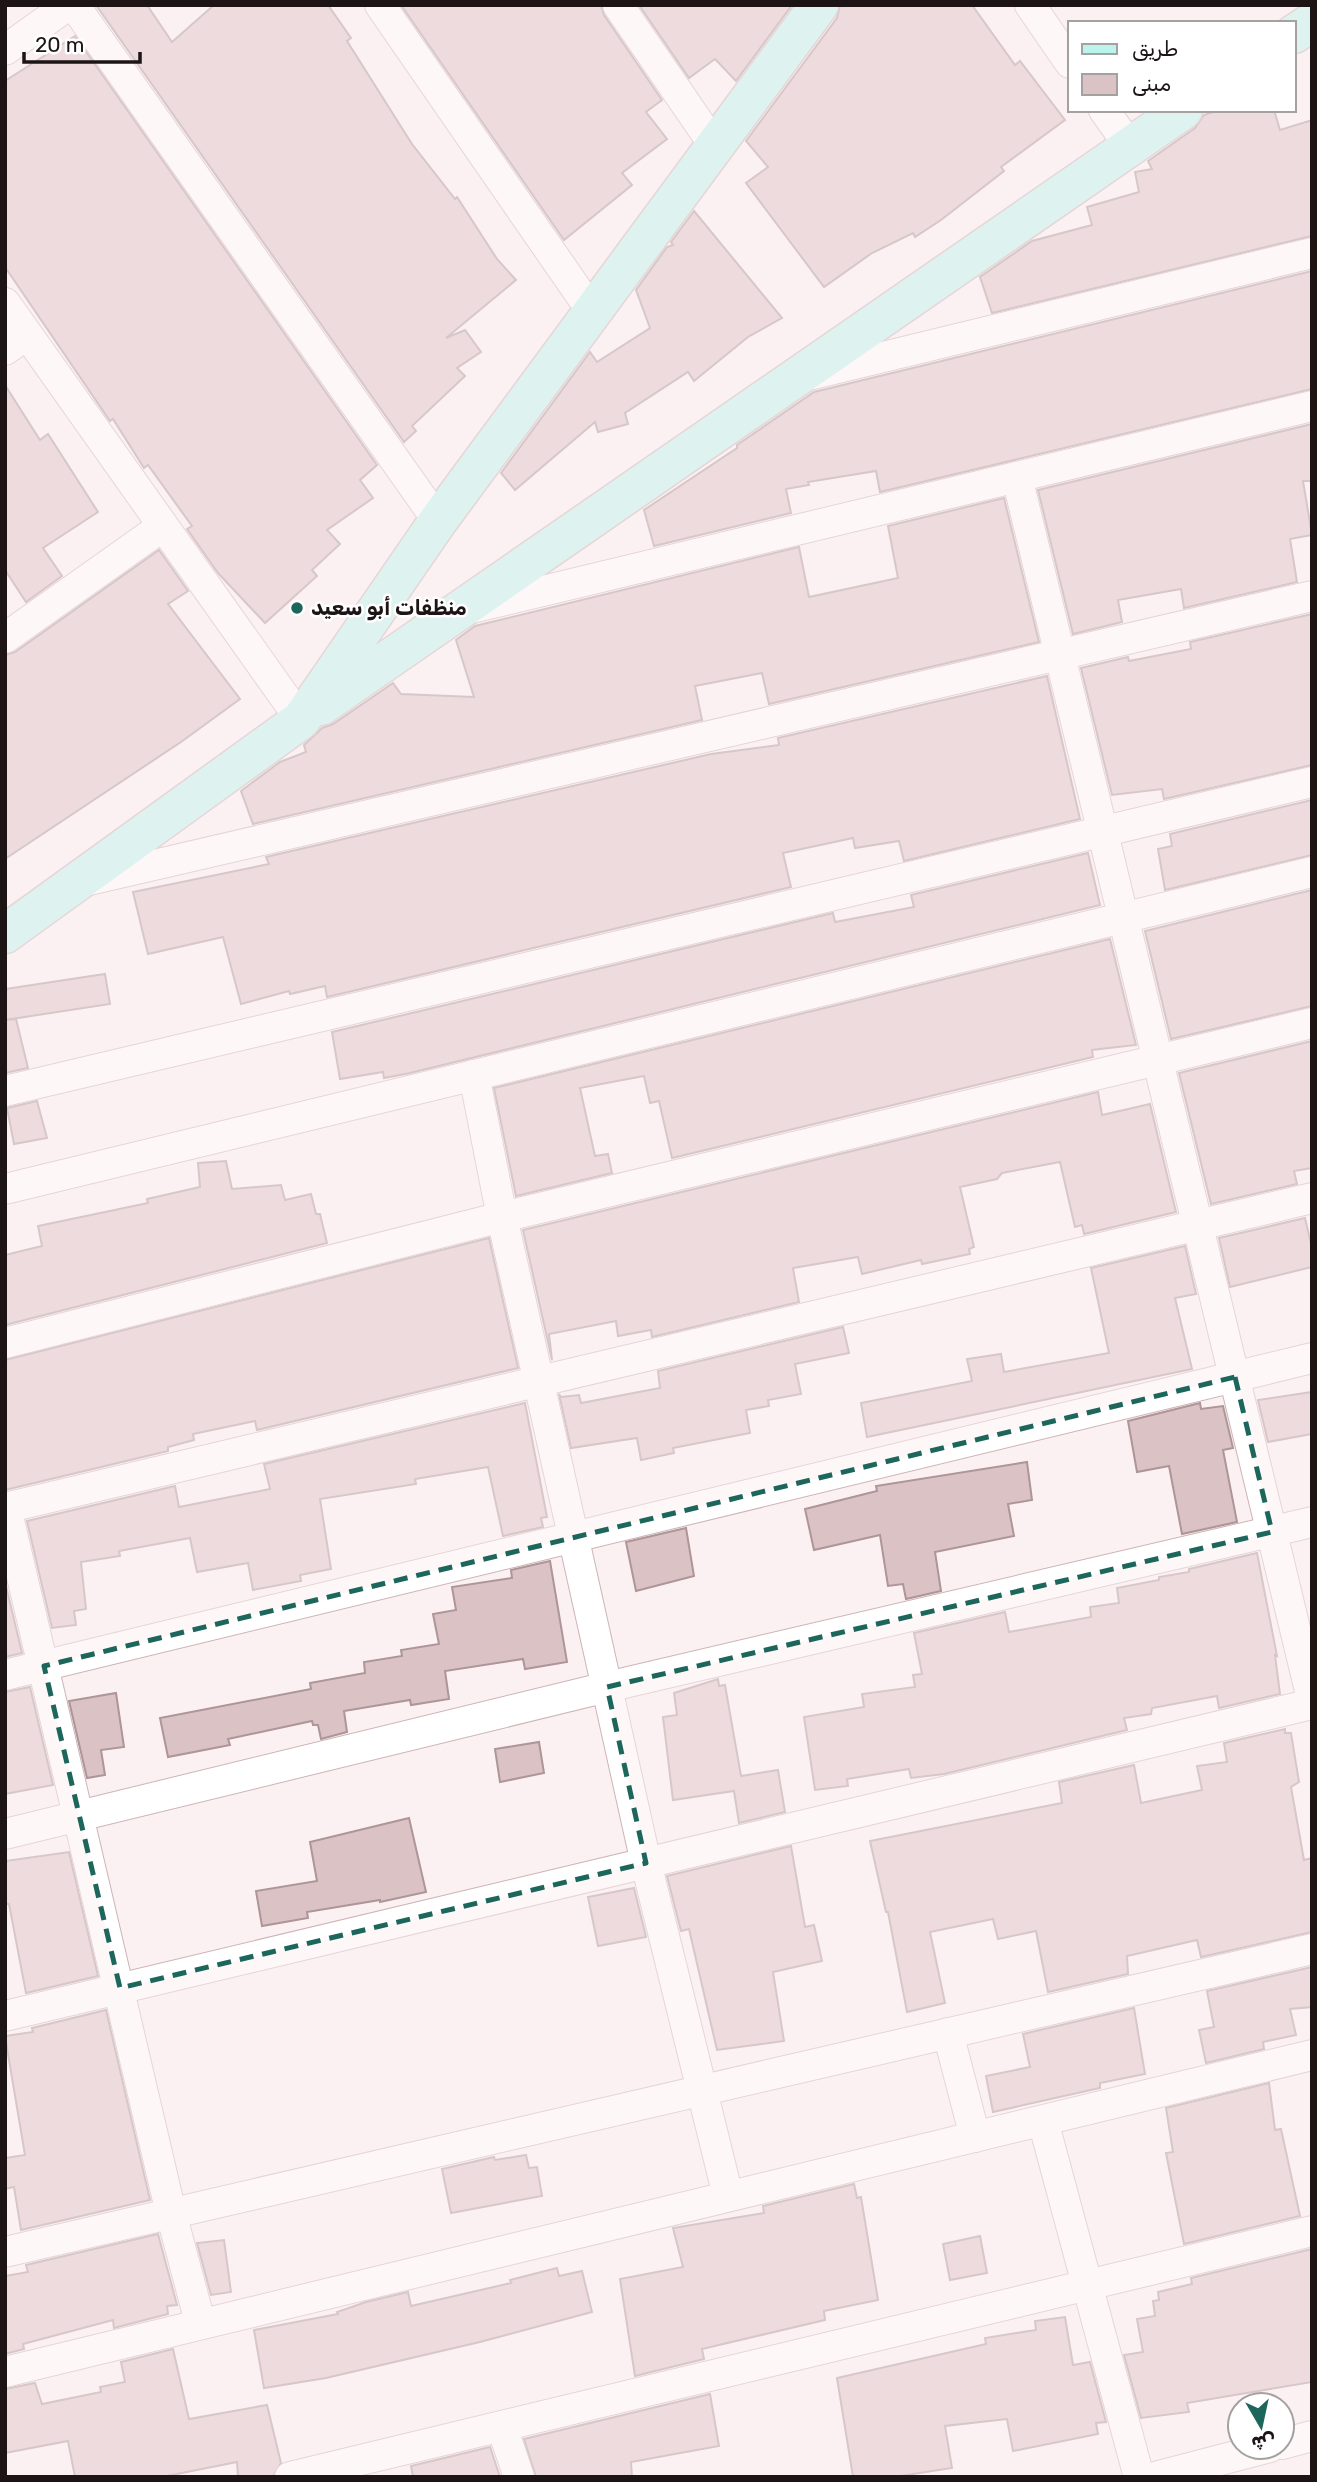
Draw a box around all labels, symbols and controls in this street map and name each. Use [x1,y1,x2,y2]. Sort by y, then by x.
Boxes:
scale bar [24,21,140,65]
legend [1068,21,1296,112]
text: 20 m [35,32,84,57]
text: طريق [1132,36,1178,61]
text: مبنى [1132,71,1171,96]
place label: منظفات أبو سعيد [311,595,467,621]
marker: منظفات أبو سعيد [289,600,305,616]
north arrow [1226,2391,1296,2461]
text: ش [1250,2429,1277,2456]

